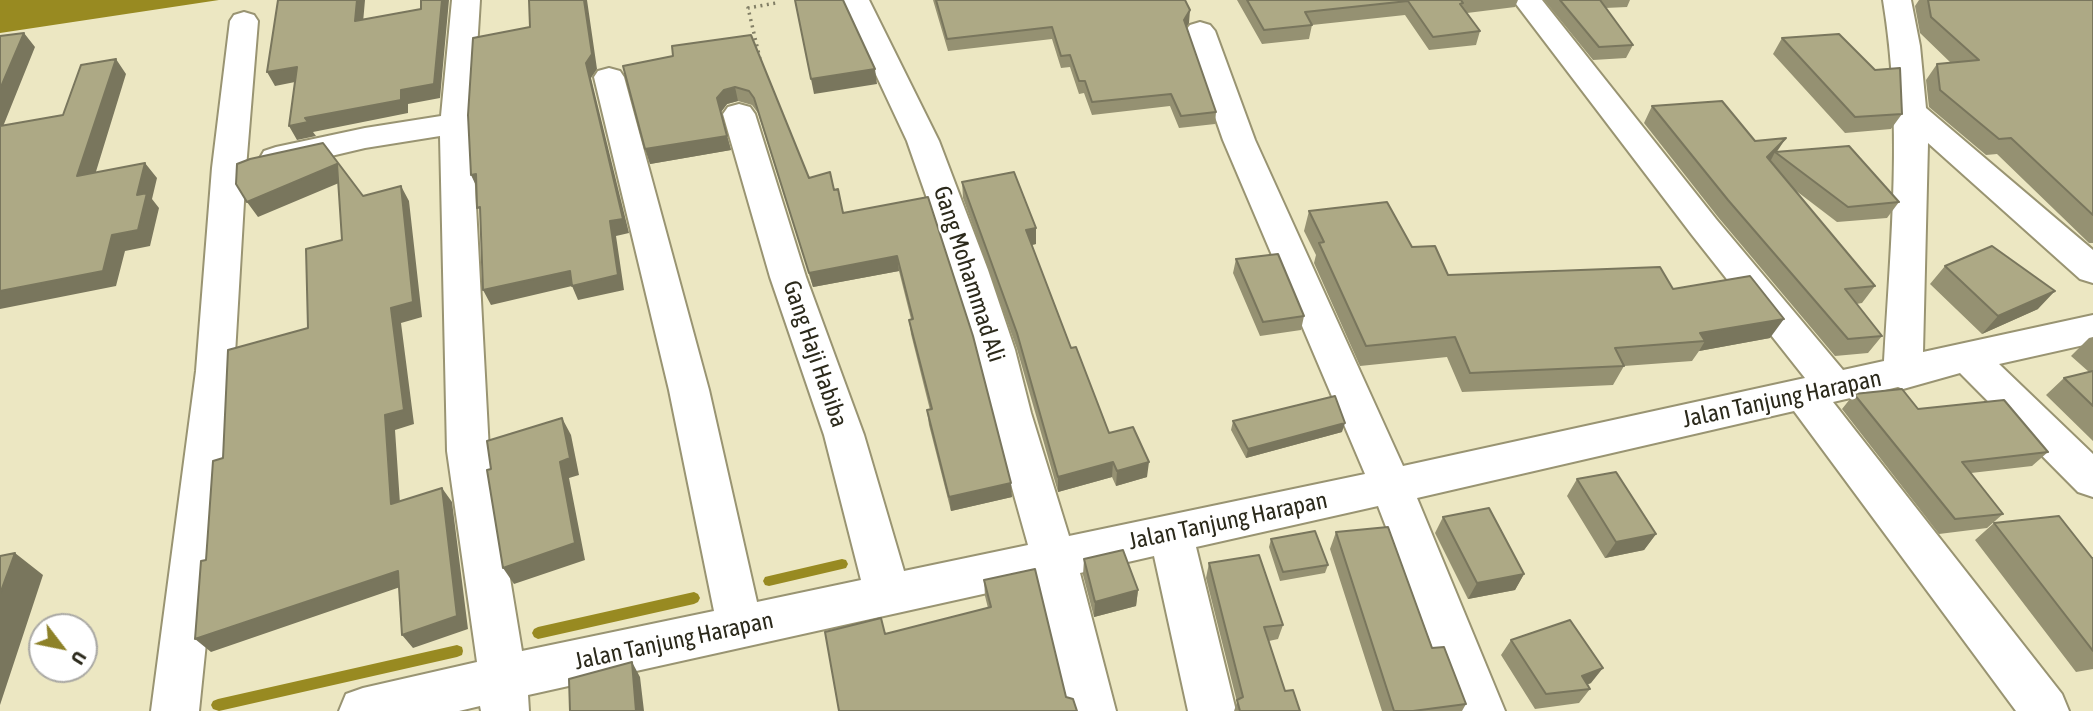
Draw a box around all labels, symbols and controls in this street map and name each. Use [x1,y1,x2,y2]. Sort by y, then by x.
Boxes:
street label: Gang Mohammad Ali [927,182,1011,366]
street label: Gang Haji Habiba [776,277,854,431]
street label: Jalan Tanjung Harapan [1680,364,1884,434]
street label: Jalan Tanjung Harapan [1126,486,1330,556]
street label: Jalan Tanjung Harapan [572,606,776,676]
north arrow [28,613,98,683]
text: U [67,647,91,669]

